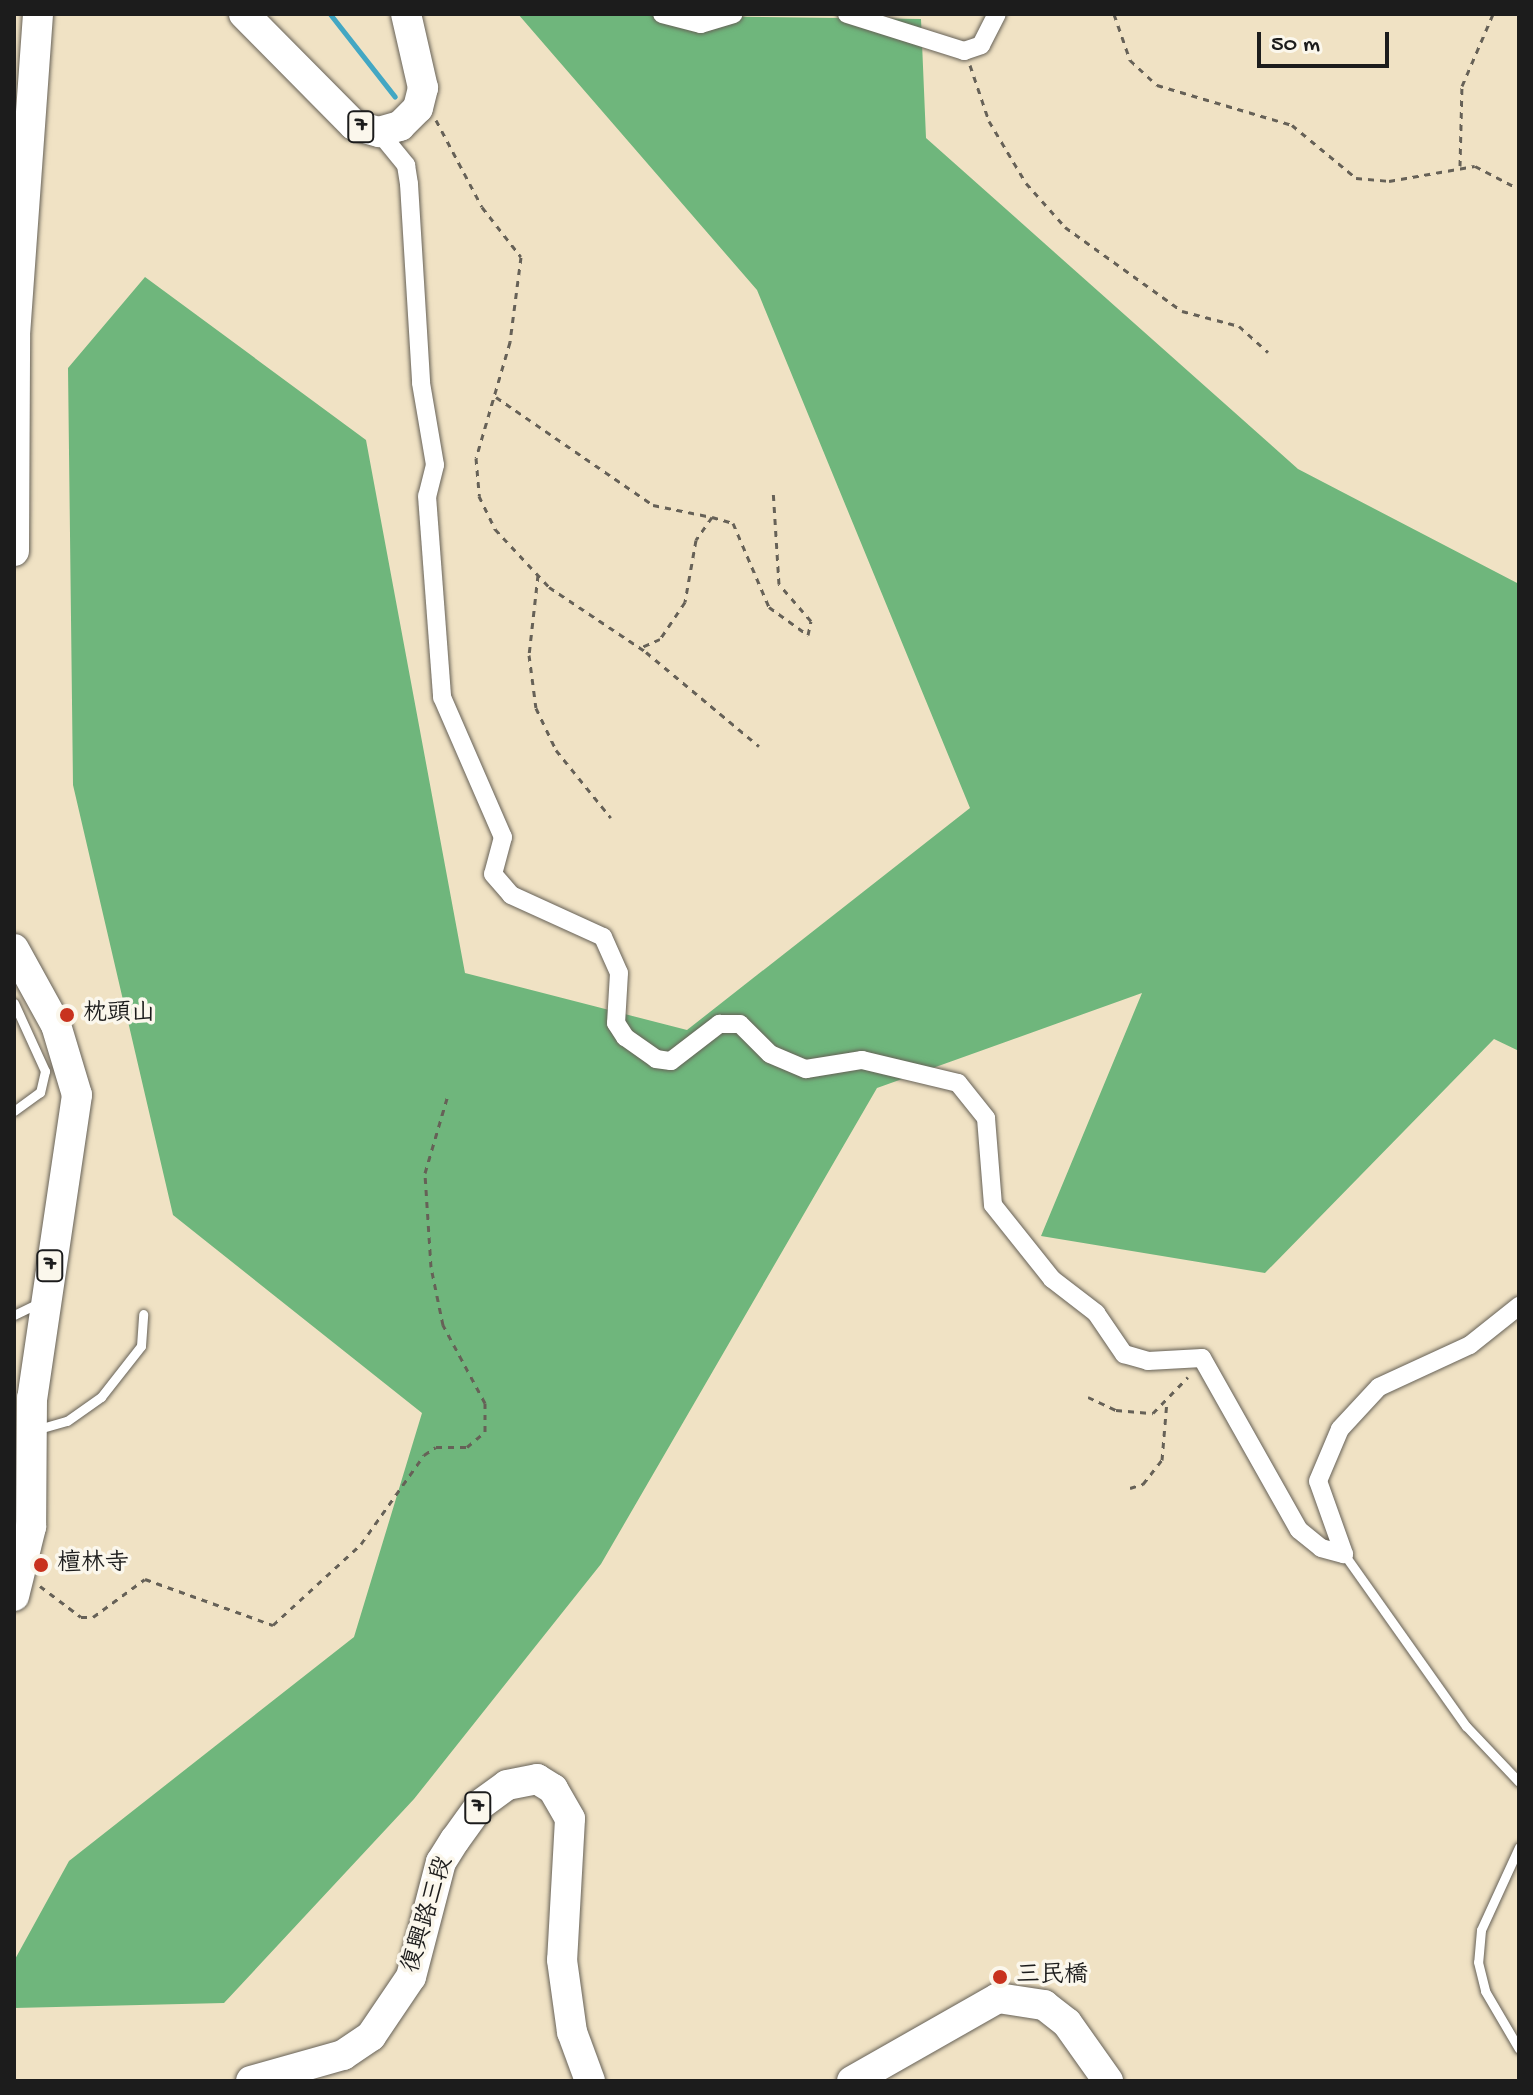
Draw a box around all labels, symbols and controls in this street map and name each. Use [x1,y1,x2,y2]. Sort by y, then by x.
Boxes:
scale bar [1261,16,1393,66]
text: 50 m [1271,31,1320,60]
road number: 7 [347,109,375,145]
place label: 枕頭山 [83,1001,155,1029]
marker: 枕頭山 [58,1006,76,1024]
road number: 7 [36,1248,64,1284]
place label: 檀林寺 [57,1551,129,1579]
marker: 檀林寺 [32,1556,50,1574]
road number: 7 [464,1790,492,1826]
street label: 復興路三段 [398,1853,460,1977]
place label: 三民橋 [1016,1963,1088,1991]
marker: 三民橋 [991,1968,1009,1986]

